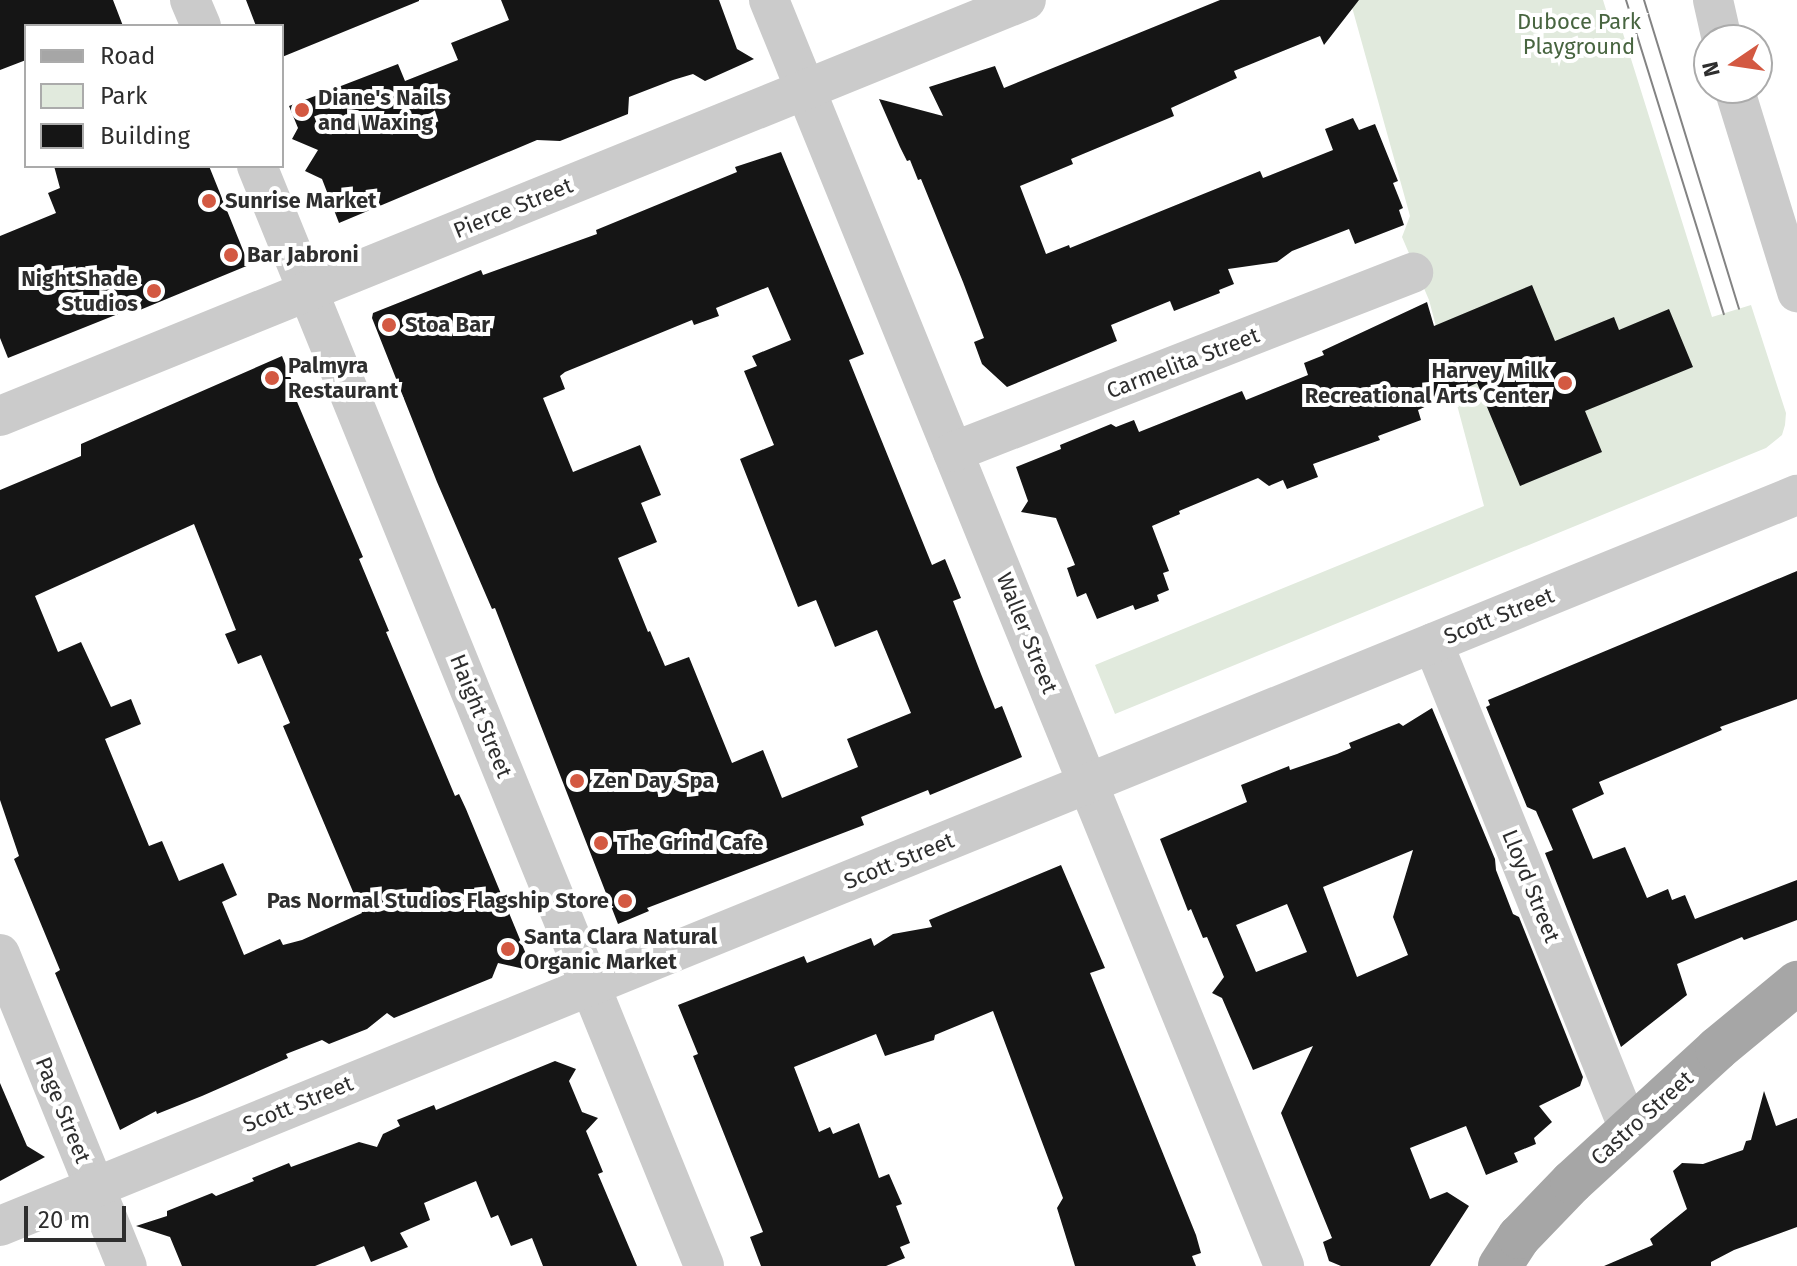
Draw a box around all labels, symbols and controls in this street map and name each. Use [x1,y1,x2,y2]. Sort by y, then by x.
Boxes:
park label: Duboce Park Playground [1517,8,1641,60]
legend [24,24,284,168]
north arrow [1693,24,1773,104]
text: Road [100,42,155,70]
text: N [1696,59,1726,79]
text: Park [100,82,147,110]
place label: Diane's Nails and Waxing [318,84,446,136]
marker: Diane's Nails and Waxing [293,101,311,119]
text: Building [100,122,190,150]
street label: Pierce Street [449,172,577,244]
place label: Sunrise Market [225,188,377,214]
marker: Sunrise Market [200,192,218,210]
place label: Bar Jabroni [247,242,359,268]
marker: Bar Jabroni [222,246,240,264]
place label: NightShade Studios [21,265,138,316]
marker: NightShade Studios [145,282,163,300]
place label: Stoa Bar [405,312,490,338]
marker: Stoa Bar [380,316,398,334]
street label: Carmelita Street [1103,322,1263,404]
place label: Palmyra Restaurant [288,352,398,404]
place label: Harvey Milk Recreational Arts Center [1305,357,1549,408]
marker: Palmyra Restaurant [263,369,281,387]
marker: Harvey Milk Recreational Arts Center [1556,374,1574,392]
street label: Waller Street [991,569,1063,697]
street label: Scott Street [1440,582,1558,650]
street label: Haight Street [444,650,518,782]
place label: Zen Day Spa [593,768,715,794]
marker: Zen Day Spa [568,772,586,790]
street label: Lloyd Street [1496,826,1566,946]
street label: Scott Street [840,827,958,895]
place label: The Grind Cafe [617,830,763,856]
marker: The Grind Cafe [592,834,610,852]
place label: Pas Normal Studios Flagship Store [267,888,609,914]
marker: Pas Normal Studios Flagship Store [616,892,634,910]
place label: Santa Clara Natural Organic Market [524,923,717,974]
marker: Santa Clara Natural Organic Market [499,940,517,958]
street label: Page Street [30,1053,96,1167]
street label: Castro Street [1586,1065,1698,1171]
street label: Scott Street [239,1070,357,1138]
scale bar [28,1190,130,1240]
text: 20 m [38,1206,90,1234]

